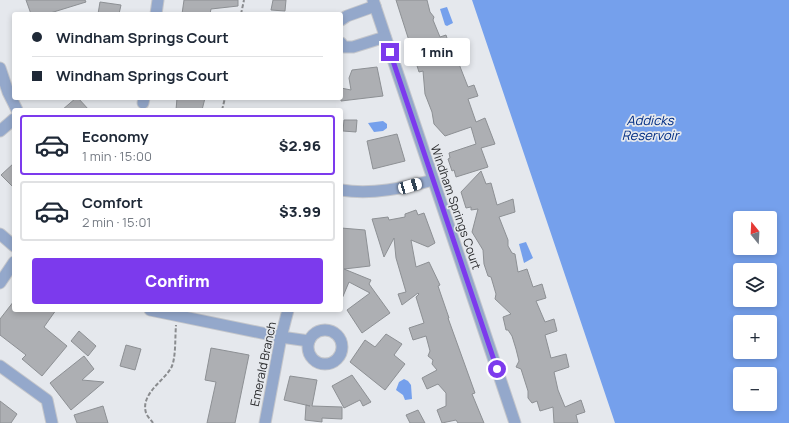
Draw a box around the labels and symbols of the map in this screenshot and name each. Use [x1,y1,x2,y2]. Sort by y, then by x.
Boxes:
callout: 1 min [404,38,470,66]
route end [381,43,399,61]
water label: Addicks Reservoir [622,111,681,144]
street label: Windham Springs Court [427,142,485,272]
car [397,177,423,195]
north arrow [733,211,777,255]
street label: Emerald Branch [246,320,280,408]
route start [488,360,506,378]

